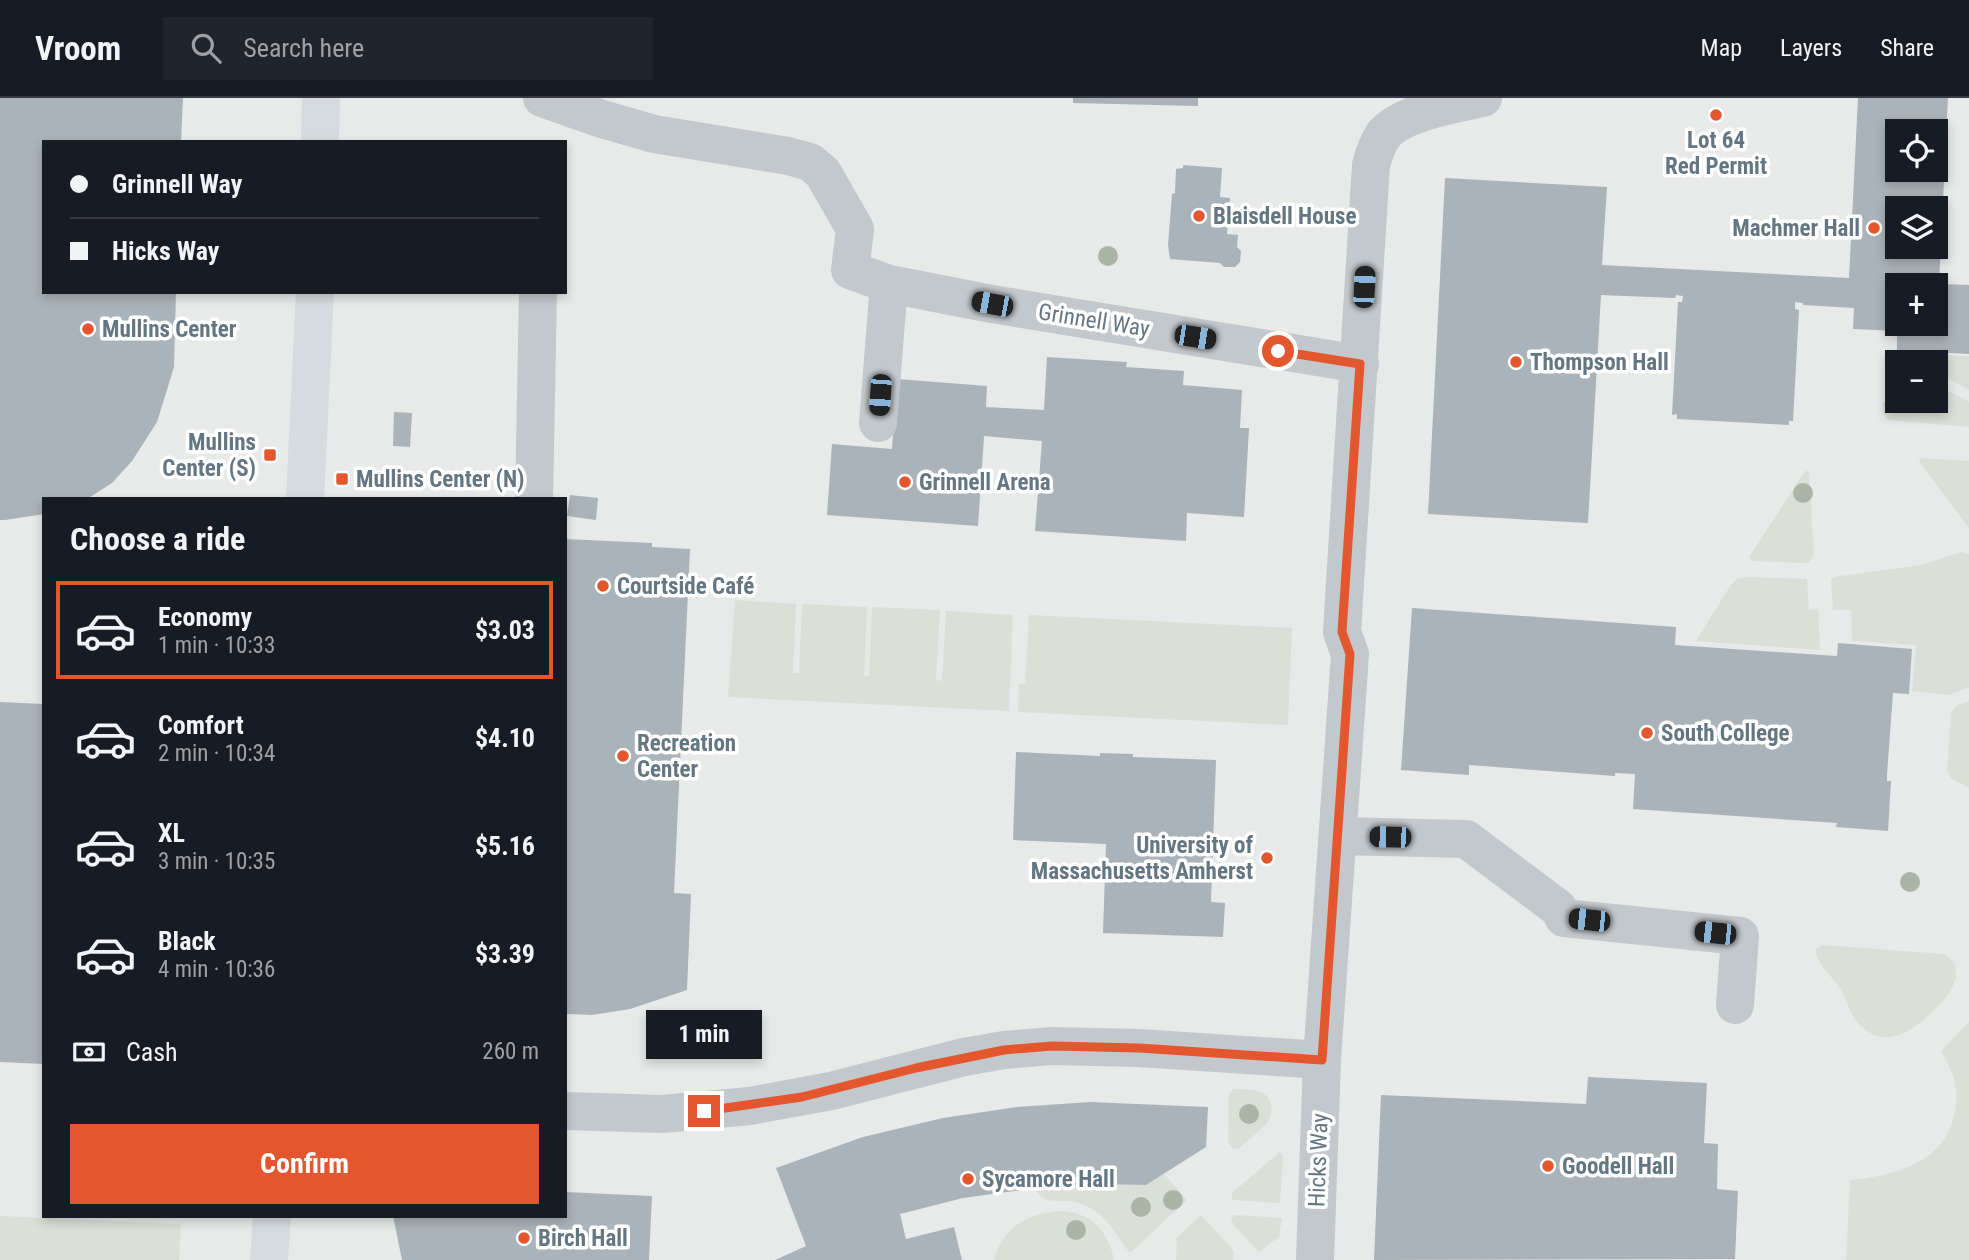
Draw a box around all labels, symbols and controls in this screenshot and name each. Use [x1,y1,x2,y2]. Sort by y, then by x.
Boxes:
search box [163,17,653,80]
text: Vroom [35,29,121,68]
icon: search [187,29,225,67]
text: Search here [243,33,364,63]
text: Map [1701,34,1742,62]
text: Layers [1780,34,1842,62]
text: Share [1880,34,1934,62]
marker: Lot 64 Red Permit [1708,107,1724,123]
map controls [1885,119,1948,413]
button: locate [1885,119,1948,182]
place label: Lot 64 Red Permit [1665,127,1767,180]
text: Grinnell Way [112,169,242,199]
button: layers [1885,196,1948,259]
place label: Blaisdell House [1213,203,1356,230]
marker: Blaisdell House [1191,208,1207,224]
place label: Machmer Hall [1732,215,1860,242]
marker: Machmer Hall [1866,220,1882,236]
text: Hicks Way [112,236,219,266]
car [1353,265,1376,309]
button: + [1885,273,1948,336]
car [970,290,1015,318]
street label: Grinnell Way [1036,298,1152,343]
place label: Mullins Center [102,316,237,343]
marker: Mullins Center [80,321,96,337]
car [1173,323,1218,351]
route start [1262,335,1294,367]
place label: Thompson Hall [1530,349,1669,376]
button: − [1885,350,1948,413]
marker: Thompson Hall [1508,354,1524,370]
car [869,373,892,417]
place label: Mullins Center (S) [162,429,256,482]
marker: Mullins Center (S) [262,447,278,463]
place label: Mullins Center (N) [356,466,525,493]
place label: Grinnell Arena [919,469,1051,496]
marker: Mullins Center (N) [334,471,350,487]
marker: Grinnell Arena [897,474,913,490]
text: Choose a ride [70,520,245,558]
place label: Courtside Café [617,573,754,600]
marker: Courtside Café [595,578,611,594]
icon: car [74,599,137,662]
text: Economy [158,602,252,632]
text: $3.03 [475,615,535,645]
text: 1 min · 10:33 [158,632,275,659]
icon: car [74,707,137,770]
text: Comfort [158,710,244,740]
place label: South College [1661,720,1790,747]
text: $4.10 [475,723,535,753]
marker: South College [1639,725,1655,741]
place label: Recreation Center [637,730,736,783]
text: 2 min · 10:34 [158,740,275,767]
marker: Recreation Center [615,748,631,764]
icon: car [74,815,137,878]
text: XL [158,818,185,848]
car [1369,826,1412,848]
text: $5.16 [475,831,535,861]
place label: University of Massachusetts Amherst [1031,832,1253,885]
text: 3 min · 10:35 [158,848,275,875]
marker: University of Massachusetts Amherst [1259,850,1275,866]
car [1568,907,1611,933]
car [1694,920,1737,946]
icon: car [74,923,137,986]
text: Black [158,926,216,956]
text: $3.39 [475,939,535,969]
text: 4 min · 10:36 [158,956,275,983]
callout: 1 min [646,1010,762,1058]
text: 1 min [678,1021,730,1048]
icon: cash [70,1033,108,1071]
text: Cash [126,1037,178,1067]
text: 260 m [482,1038,539,1065]
route end [688,1095,720,1127]
street label: Hicks Way [1303,1112,1334,1207]
button: Confirm [70,1124,539,1204]
place label: Goodell Hall [1562,1153,1674,1180]
marker: Goodell Hall [1540,1158,1556,1174]
place label: Sycamore Hall [982,1166,1115,1193]
marker: Sycamore Hall [960,1171,976,1187]
place label: Birch Hall [538,1225,628,1252]
marker: Birch Hall [516,1230,532,1246]

